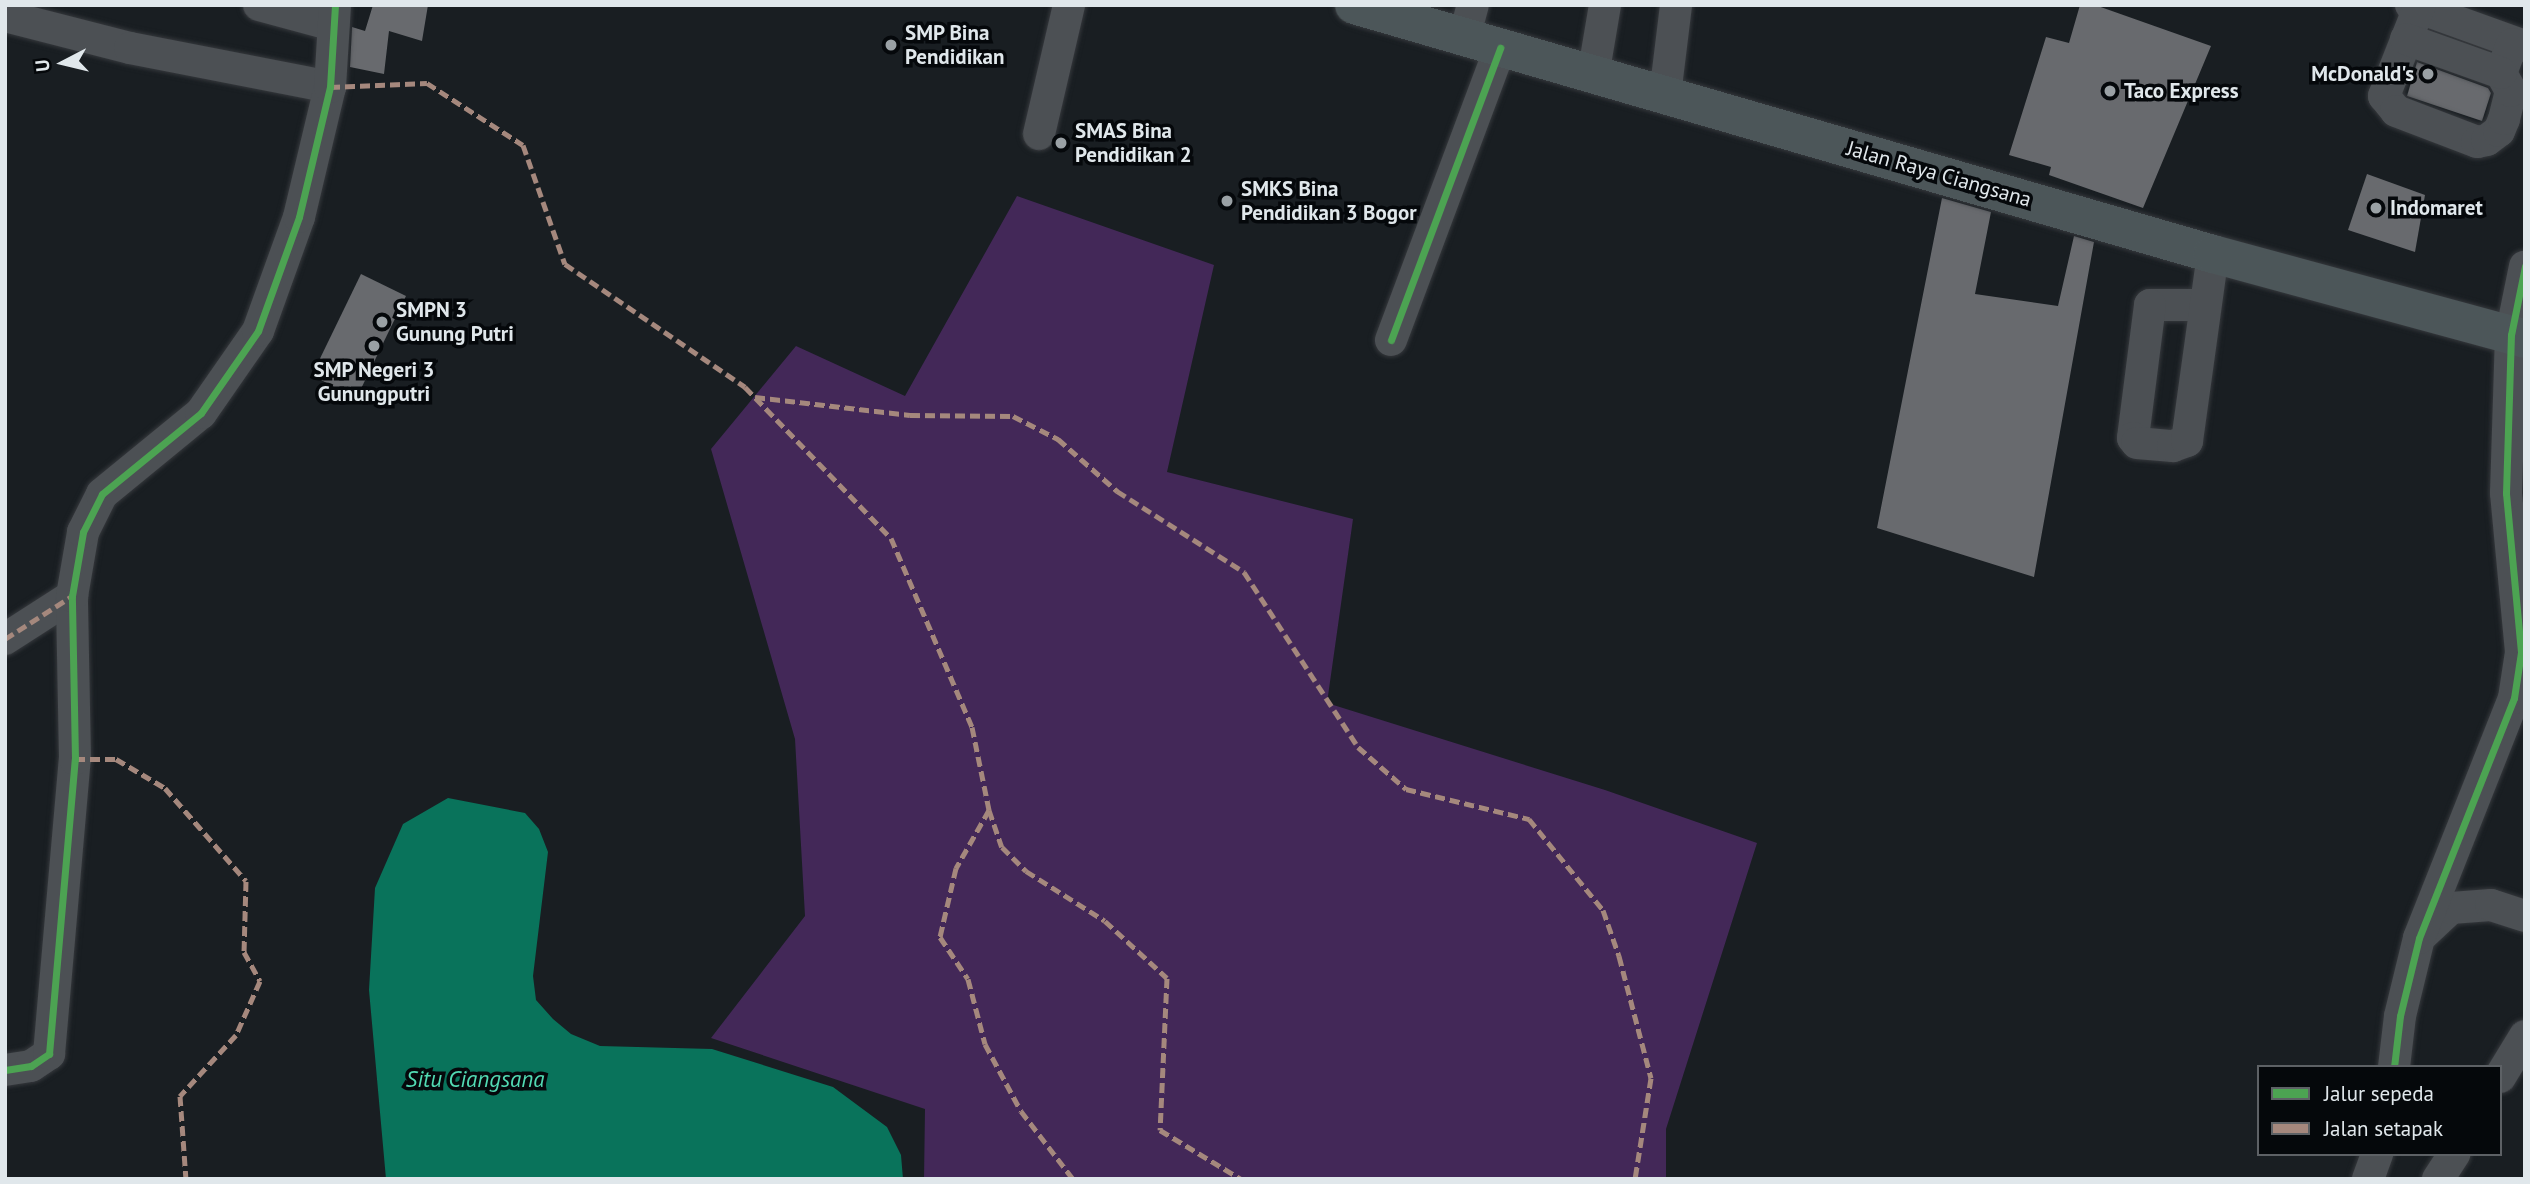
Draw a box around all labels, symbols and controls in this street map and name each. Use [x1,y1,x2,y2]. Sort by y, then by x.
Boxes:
place label: SMP Bina Pendidikan [905,20,1004,70]
north arrow [28,28,98,98]
marker: SMP Bina Pendidikan [883,37,899,53]
text: U [30,58,55,73]
place label: McDonald's [2311,61,2414,87]
marker: McDonald's [2420,66,2436,82]
place label: Taco Express [2124,78,2239,104]
marker: Taco Express [2102,83,2118,99]
place label: SMAS Bina Pendidikan 2 [1075,118,1192,168]
marker: SMAS Bina Pendidikan 2 [1053,135,1069,151]
street label: Jalan Raya Ciangsana [1844,136,2034,212]
place label: SMKS Bina Pendidikan 3 Bogor [1241,176,1417,226]
marker: SMKS Bina Pendidikan 3 Bogor [1219,193,1235,209]
place label: Indomaret [2390,195,2483,221]
marker: Indomaret [2368,200,2384,216]
place label: SMPN 3 Gunung Putri [396,297,514,347]
marker: SMPN 3 Gunung Putri [374,314,390,330]
marker: SMP Negeri 3 Gunungputri [366,338,382,354]
place label: SMP Negeri 3 Gunungputri [313,357,435,407]
water label: Situ Ciangsana [405,1065,545,1093]
legend [2257,1065,2502,1156]
text: Jalur sepeda [2324,1080,2434,1107]
text: Jalan setapak [2324,1115,2443,1142]

